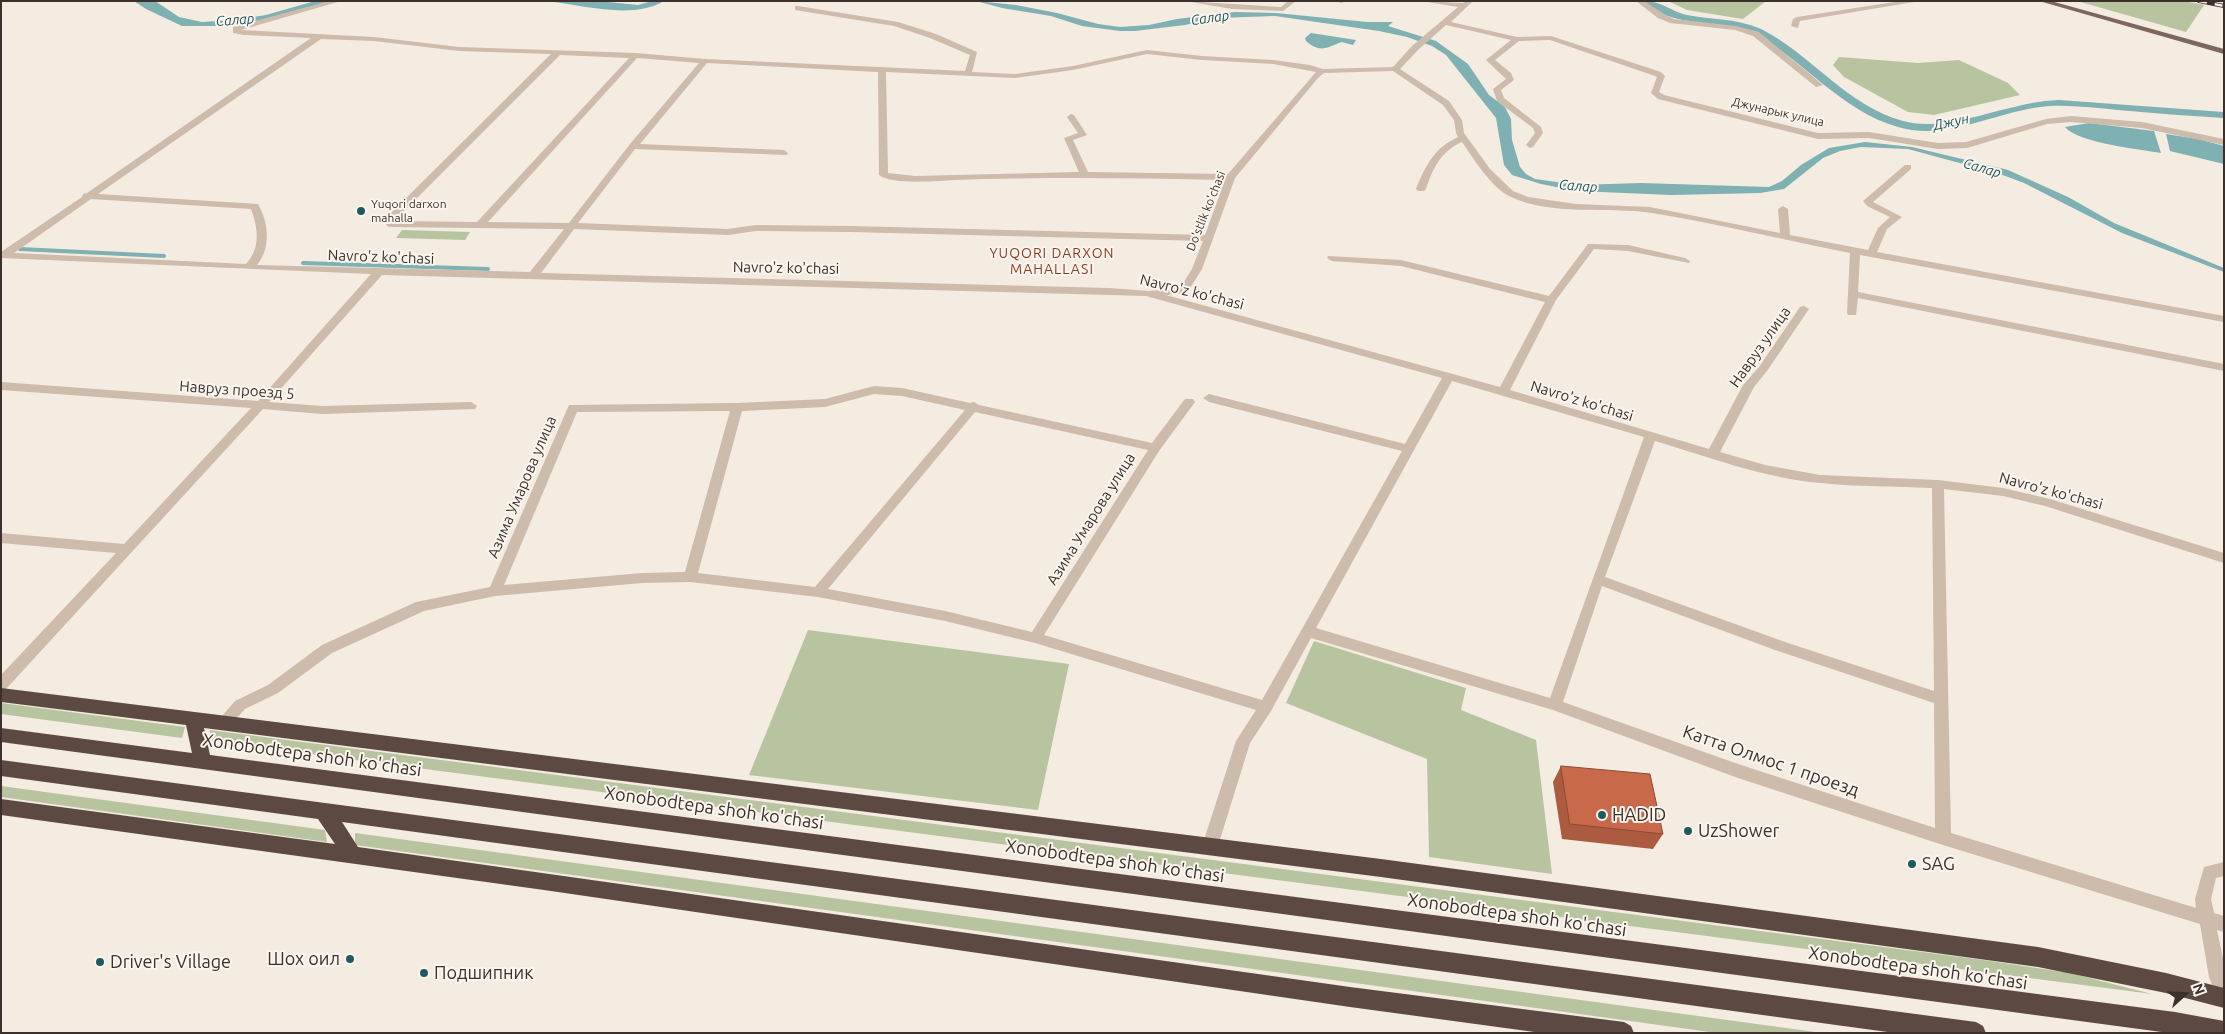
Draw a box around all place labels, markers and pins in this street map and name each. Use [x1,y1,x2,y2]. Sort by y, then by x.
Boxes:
place label: Yuqori darxon mahalla [371,197,446,225]
marker: Yuqori darxon mahalla [355,205,367,217]
place label: HADID [1612,804,1666,826]
marker: HADID [1596,809,1608,821]
place label: UzShower [1698,820,1779,842]
marker: UzShower [1682,825,1694,837]
place label: SAG [1922,853,1955,875]
marker: SAG [1906,858,1918,870]
place label: Шох оил [267,948,340,970]
place label: Driver's Village [110,951,231,973]
marker: Шох оил [344,953,356,965]
marker: Driver's Village [94,956,106,968]
place label: Подшипник [434,962,534,984]
marker: Подшипник [418,967,430,979]

